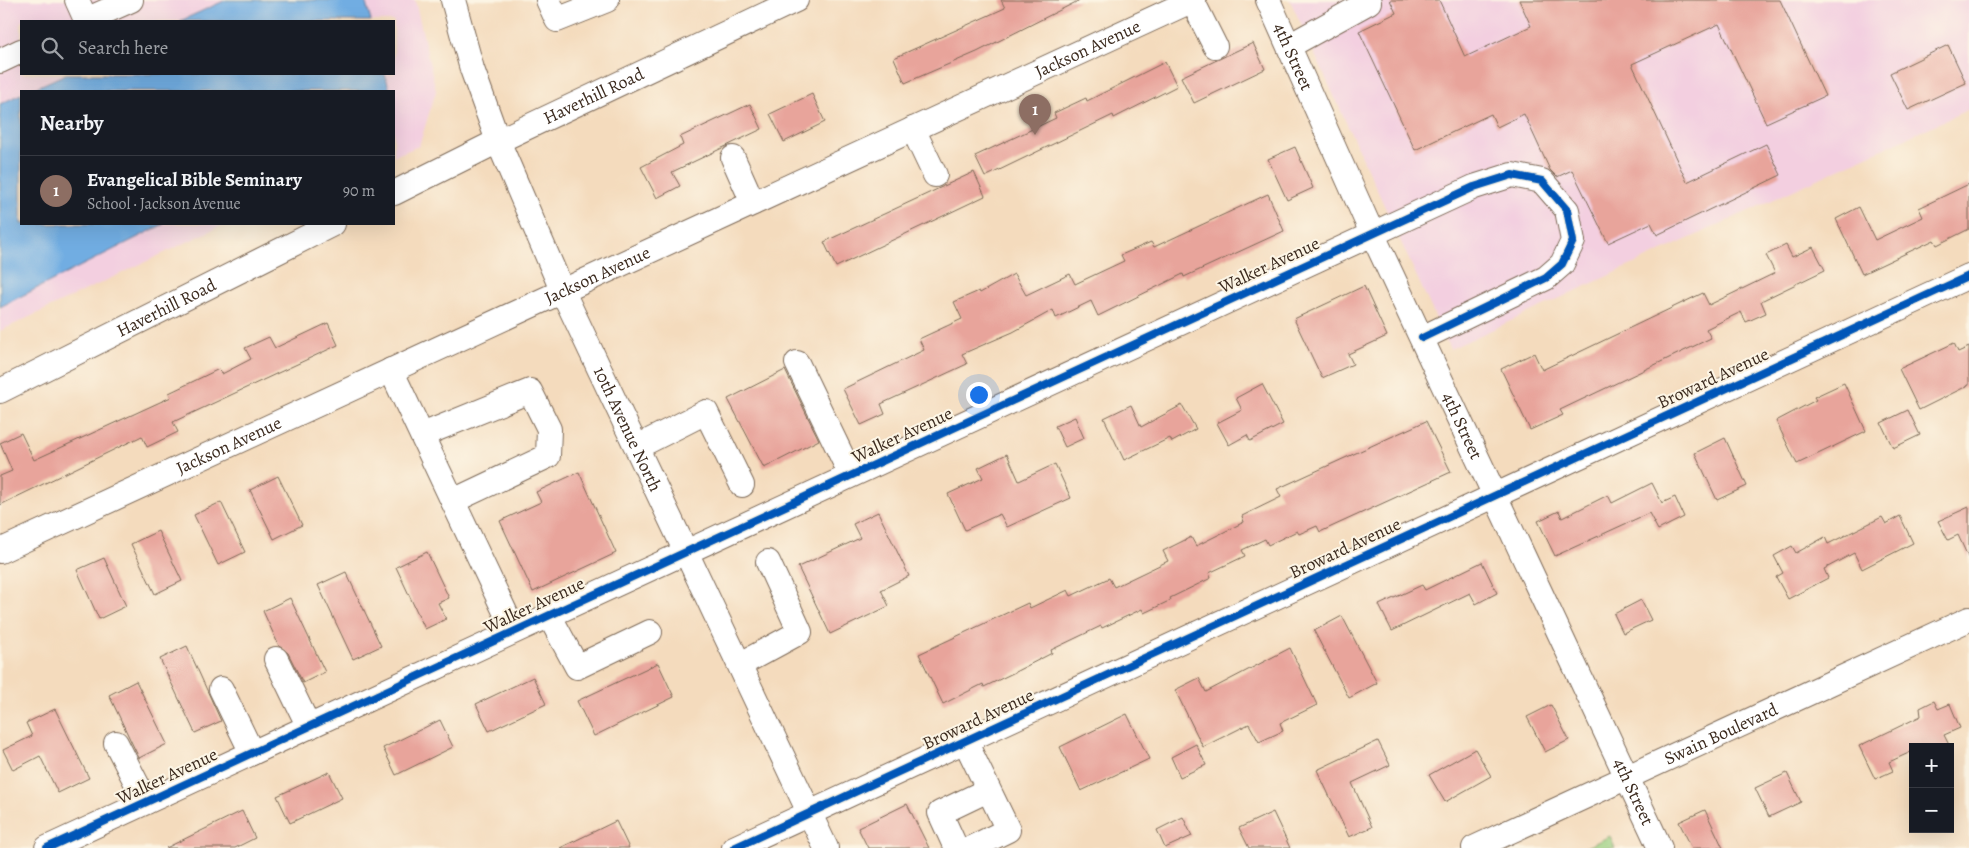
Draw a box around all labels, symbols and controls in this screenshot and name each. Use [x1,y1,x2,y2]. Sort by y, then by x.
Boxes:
street label: Jackson Avenue [1031,14,1144,83]
street label: 4th Street [1268,19,1319,94]
search box [20,20,395,75]
icon: search [38,34,66,62]
text: Search here [78,35,168,61]
street label: Haverhill Road [539,62,648,130]
pin: 1 [1019,94,1051,135]
text: Nearby [40,109,103,137]
text: Evangelical Bible Seminary [87,167,302,193]
text: 1 [53,180,59,202]
text: 90 m [343,180,375,202]
text: School · Jackson Avenue [87,193,241,215]
street label: Walker Avenue [1214,231,1323,299]
street label: Jackson Avenue [541,240,654,310]
street label: Haverhill Road [112,272,220,343]
street label: Broward Avenue [1653,342,1773,414]
street label: 10th Avenue North [588,362,668,496]
your location [966,382,992,408]
street label: 4th Street [1436,388,1488,463]
street label: Walker Avenue [847,401,956,469]
street label: Jackson Avenue [172,411,285,480]
street label: Broward Avenue [1285,512,1405,584]
street label: Walker Avenue [479,571,588,639]
street label: Broward Avenue [918,683,1038,755]
street label: Swain Boulevard [1660,697,1782,770]
street label: Walker Avenue [112,742,221,810]
map controls [1909,743,1954,833]
button: + [1909,743,1954,788]
street label: 4th Street [1608,754,1660,829]
button: − [1909,788,1954,833]

